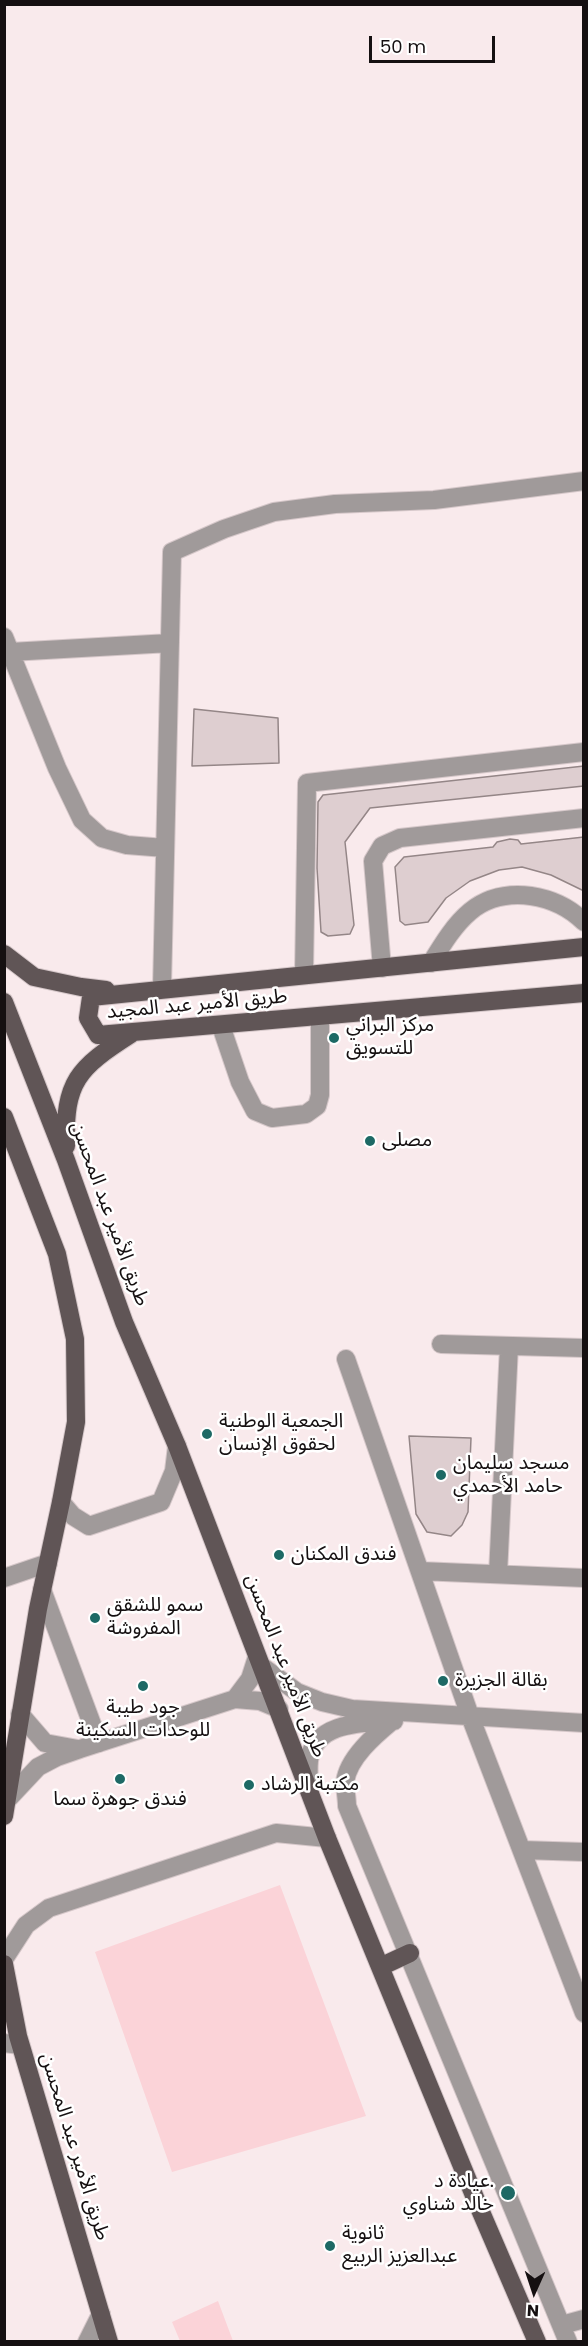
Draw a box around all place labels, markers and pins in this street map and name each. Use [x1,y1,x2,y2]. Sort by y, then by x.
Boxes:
place label: مركز البراني للتسويق [346,1014,434,1061]
marker: مركز البراني للتسويق [327,1031,341,1045]
place label: مصلى [382,1129,432,1153]
marker: مصلى [363,1134,377,1148]
place label: الجمعية الوطنية لحقوق الإنسان [219,1410,343,1457]
marker: الجمعية الوطنية لحقوق الإنسان [200,1427,214,1441]
place label: مسجد سليمان حامد الأحمدي [453,1452,569,1499]
marker: مسجد سليمان حامد الأحمدي [434,1468,448,1482]
place label: فندق المكنان [291,1543,396,1567]
marker: فندق المكنان [272,1548,286,1562]
place label: سمو للشقق المفروشة [107,1594,203,1641]
marker: سمو للشقق المفروشة [88,1611,102,1625]
place label: بقالة الجزيرة [455,1669,548,1693]
marker: بقالة الجزيرة [436,1674,450,1688]
marker: جود طيبة للوحدات السكينة [136,1679,150,1693]
place label: جود طيبة للوحدات السكينة [76,1696,210,1743]
marker: فندق جوهرة سما [113,1772,127,1786]
place label: مكتبة الرشاد [261,1773,359,1797]
marker: مكتبة الرشاد [242,1778,256,1792]
place label: فندق جوهرة سما [53,1788,187,1812]
place label: عيادة د. خالد شناوي [403,2170,494,2217]
marker: عيادة د. خالد شناوي [499,2184,517,2202]
place label: ثانوية عبدالعزيز الربيع [342,2222,457,2269]
marker: ثانوية عبدالعزيز الربيع [323,2239,337,2253]

